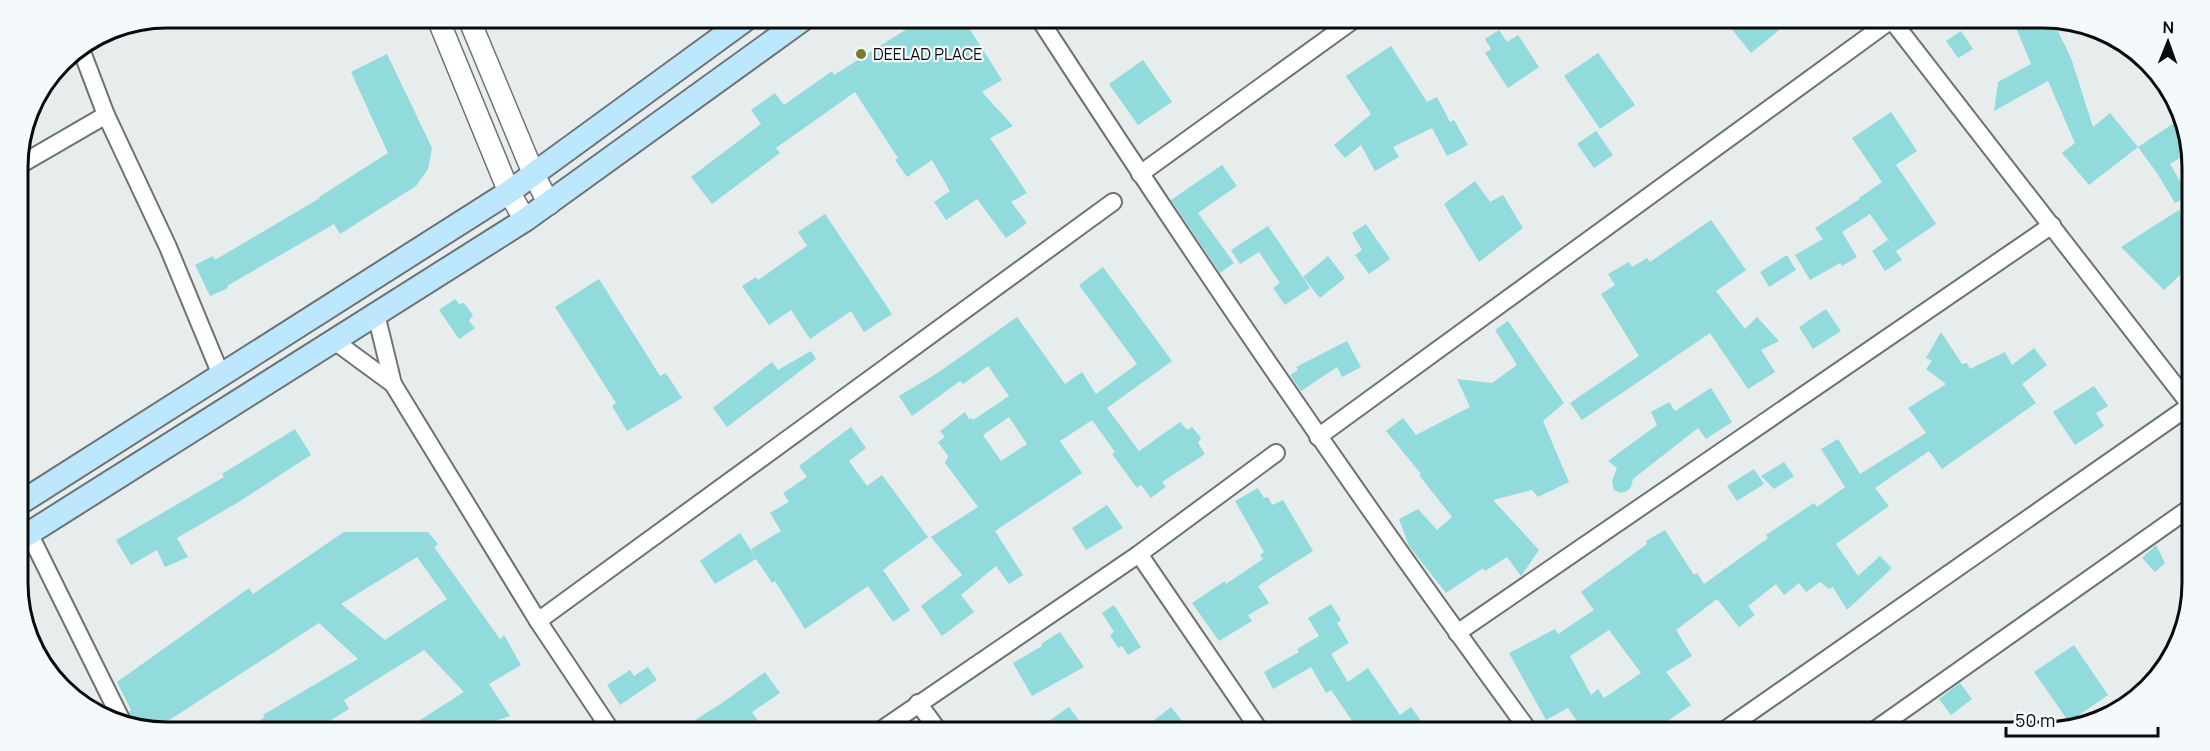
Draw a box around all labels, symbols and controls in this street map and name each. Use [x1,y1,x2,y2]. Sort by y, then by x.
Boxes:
north arrow [2138,12,2198,72]
text: N [2162,16,2174,38]
place label: DEELAD PLACE [873,43,982,65]
marker: DEELAD PLACE [854,47,868,61]
scale bar [2006,700,2158,738]
text: 50 m [2015,708,2055,732]

